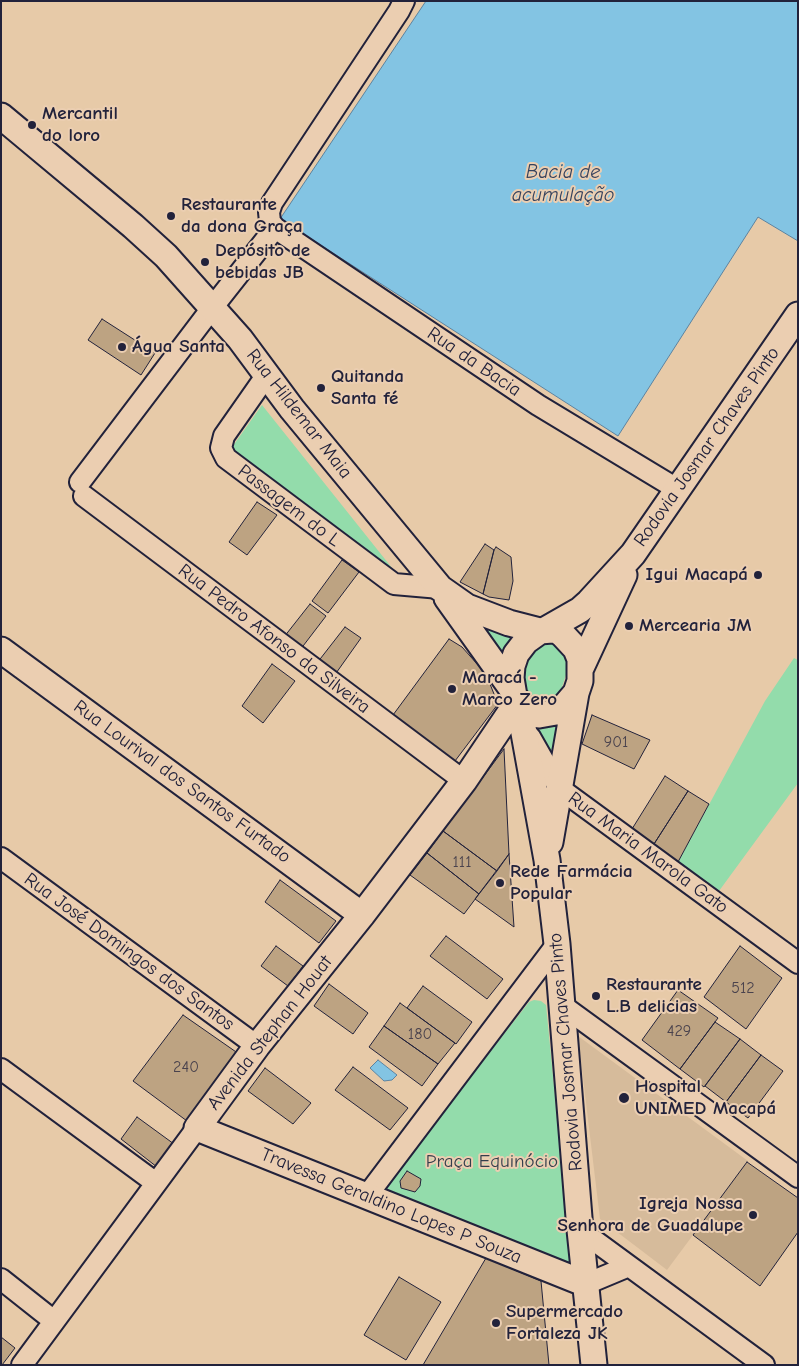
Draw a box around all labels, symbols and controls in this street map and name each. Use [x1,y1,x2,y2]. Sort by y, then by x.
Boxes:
place label: Mercantil do loro [42,103,118,147]
marker: Mercantil do loro [26,119,38,131]
water label: Bacia de acumulação [512,160,614,207]
place label: Restaurante da dona Graça [181,194,303,238]
marker: Restaurante da dona Graça [165,210,177,222]
place label: Depósito de bebidas JB [215,240,310,284]
marker: Depósito de bebidas JB [199,256,211,268]
street label: Rua da Bacia [423,322,525,402]
place label: Água Santa [132,336,225,358]
marker: Água Santa [116,341,128,353]
street label: Rodovia Josmar Chaves Pinto [629,343,785,551]
street label: Rua Hildemar Maia [241,345,357,483]
place label: Quitanda Santa fé [331,366,404,410]
marker: Quitanda Santa fé [315,382,327,394]
street label: Passagem do L [233,460,345,552]
street label: Rua Pedro Afonso da Silveira [173,559,375,719]
place label: Igui Macapá [646,564,748,586]
marker: Igui Macapá [752,569,764,581]
place label: Mercearia JM [639,615,752,637]
marker: Mercearia JM [623,620,635,632]
place label: Maracá - Marco Zero [462,667,557,711]
marker: Maracá - Marco Zero [446,683,458,695]
street label: Rua Lourival dos Santos Furtado [69,695,295,869]
house number: 901 [604,732,628,752]
street label: Rua Maria Marola Gato [563,787,733,919]
house number: 111 [452,852,472,872]
place label: Rede Farmácia Popular [510,861,633,905]
street label: Rua José Domingos dos Santos [20,868,238,1036]
marker: Rede Farmácia Popular [494,877,506,889]
street label: Rodovia Josmar Chaves Pinto [544,932,588,1172]
street label: Avenida Stephan Houat [203,951,337,1115]
place label: Restaurante L.B delicias [606,974,702,1018]
house number: 512 [731,978,755,998]
marker: Restaurante L.B delicias [590,990,602,1002]
house number: 429 [667,1021,691,1041]
house number: 180 [408,1024,432,1044]
house number: 240 [173,1057,199,1077]
place label: Hospital UNIMED Macapá [635,1076,776,1120]
marker: Hospital UNIMED Macapá [617,1091,631,1105]
street label: Travessa Geraldino Lopes P Souza [257,1143,525,1269]
park label: Praça Equinócio [426,1151,558,1173]
place label: Igreja Nossa Senhora de Guadalupe [558,1193,743,1237]
marker: Igreja Nossa Senhora de Guadalupe [747,1209,759,1221]
place label: Supermercado Fortaleza JK [506,1301,623,1345]
marker: Supermercado Fortaleza JK [490,1317,502,1329]

